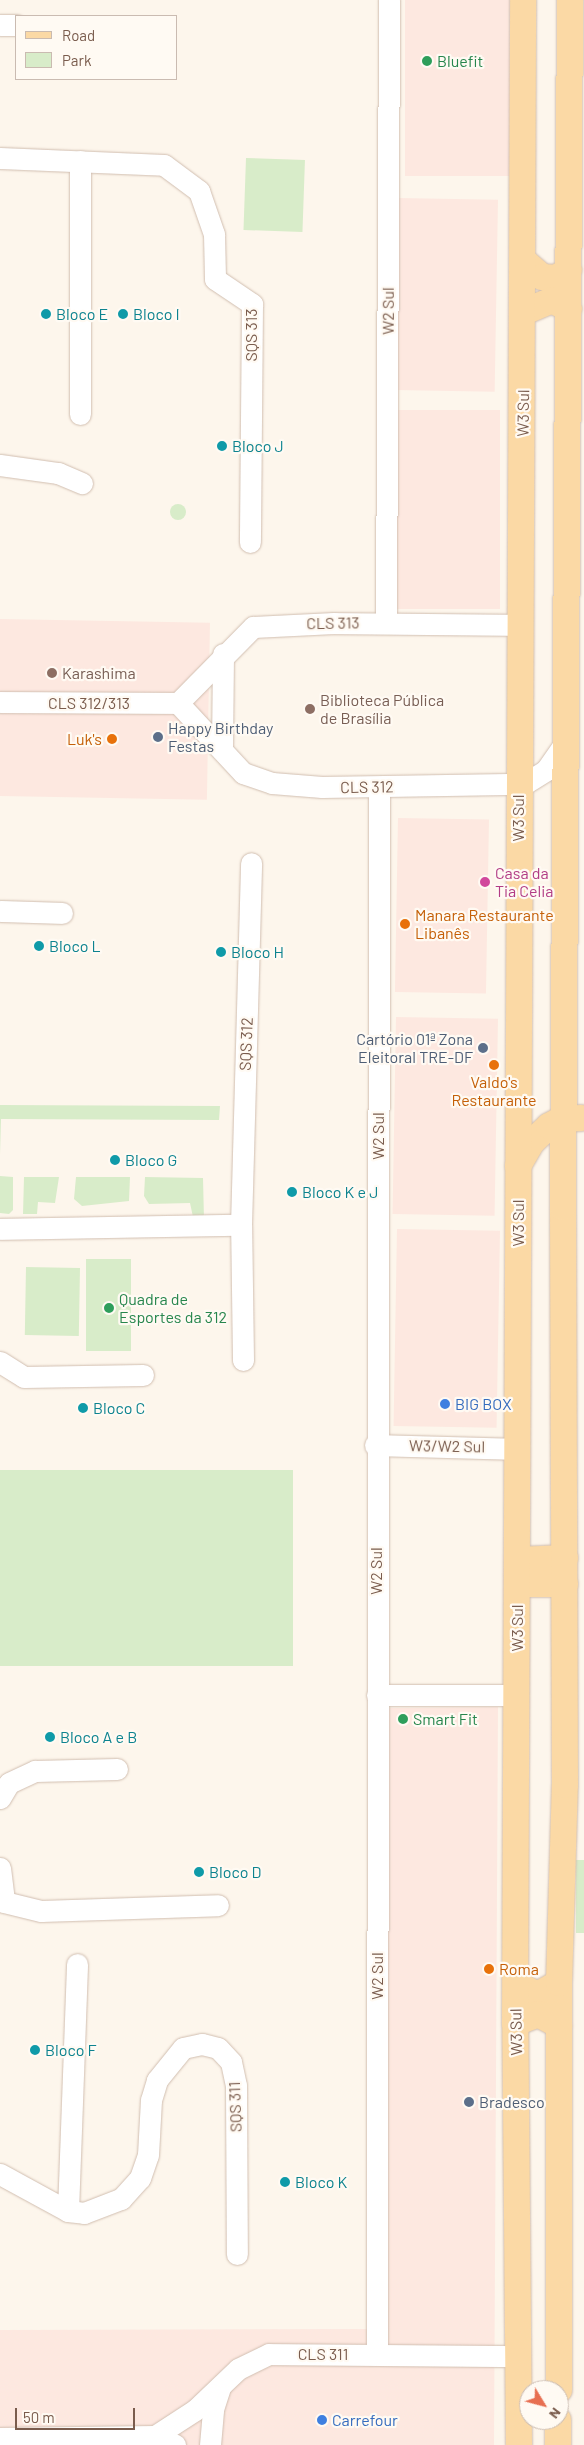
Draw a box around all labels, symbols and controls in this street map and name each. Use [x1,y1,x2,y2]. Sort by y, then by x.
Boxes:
legend [15,15,178,80]
text: Road [62,26,95,44]
text: Park [62,51,91,69]
place label: Bluefit [437,51,483,71]
marker: Bluefit [421,55,433,67]
street label: W2 Sul [378,287,398,335]
place label: Bloco E [56,304,108,324]
place label: Bloco I [133,304,180,324]
marker: Bloco E [40,308,52,320]
marker: Bloco I [117,308,129,320]
street label: SQS 313 [241,308,261,362]
street label: W3 Sul [513,389,533,437]
place label: Bloco J [232,436,284,456]
marker: Bloco J [216,440,228,452]
street label: CLS 313 [306,613,360,633]
place label: Karashima [62,663,136,683]
marker: Karashima [46,667,58,679]
place label: Biblioteca Pública de Brasília [320,690,444,728]
street label: CLS 312/313 [48,693,130,713]
marker: Biblioteca Pública de Brasília [304,703,316,715]
place label: Happy Birthday Festas [168,718,273,756]
place label: Luk's [67,729,102,749]
marker: Happy Birthday Festas [152,731,164,743]
marker: Luk's [106,733,118,745]
street label: CLS 312 [340,777,394,797]
street label: W3 Sul [508,794,528,842]
place label: Casa da Tia Celia [495,863,553,901]
marker: Casa da Tia Celia [479,876,491,888]
place label: Manara Restaurante Libanês [415,905,554,943]
marker: Manara Restaurante Libanês [399,918,411,930]
place label: Bloco L [49,936,101,956]
marker: Bloco L [33,940,45,952]
place label: Bloco H [231,942,284,962]
marker: Bloco H [215,946,227,958]
street label: SQS 312 [235,1017,257,1071]
place label: Cartório 01ª Zona Eleitoral TRE-DF [356,1029,473,1067]
marker: Cartório 01ª Zona Eleitoral TRE-DF [477,1042,489,1054]
marker: Valdo's Restaurante [488,1059,500,1071]
place label: Valdo's Restaurante [451,1072,537,1110]
street label: W2 Sul [368,1112,388,1160]
place label: Bloco G [125,1150,177,1170]
marker: Bloco G [109,1154,121,1166]
place label: Bloco K e J [302,1182,379,1202]
marker: Bloco K e J [286,1186,298,1198]
street label: W3 Sul [508,1199,528,1247]
place label: Quadra de Esportes da 312 [119,1289,227,1327]
marker: Quadra de Esportes da 312 [103,1302,115,1314]
place label: BIG BOX [455,1394,512,1414]
place label: Bloco C [93,1398,145,1418]
marker: BIG BOX [439,1398,451,1410]
marker: Bloco C [77,1402,89,1414]
street label: W3/W2 Sul [409,1436,485,1456]
street label: W2 Sul [366,1547,386,1595]
street label: W3 Sul [507,1604,527,1652]
place label: Smart Fit [413,1709,478,1729]
marker: Smart Fit [397,1713,409,1725]
place label: Bloco A e B [60,1727,137,1747]
marker: Bloco A e B [44,1731,56,1743]
place label: Bloco D [209,1862,262,1882]
marker: Bloco D [193,1866,205,1878]
street label: W2 Sul [367,1952,387,2000]
place label: Roma [499,1959,539,1979]
marker: Roma [483,1963,495,1975]
street label: W3 Sul [506,2008,526,2056]
place label: Bloco F [45,2040,97,2060]
marker: Bloco F [29,2044,41,2056]
street label: SQS 311 [225,2081,245,2133]
place label: Bradesco [479,2092,545,2112]
marker: Bradesco [463,2096,475,2108]
place label: Bloco K [295,2172,347,2192]
marker: Bloco K [279,2176,291,2188]
street label: CLS 311 [298,2344,348,2364]
north arrow [519,2380,569,2430]
scale bar [18,2398,138,2430]
text: N [546,2405,565,2423]
text: 50 m [23,2408,55,2426]
place label: Carrefour [332,2410,398,2430]
marker: Carrefour [316,2414,328,2426]

